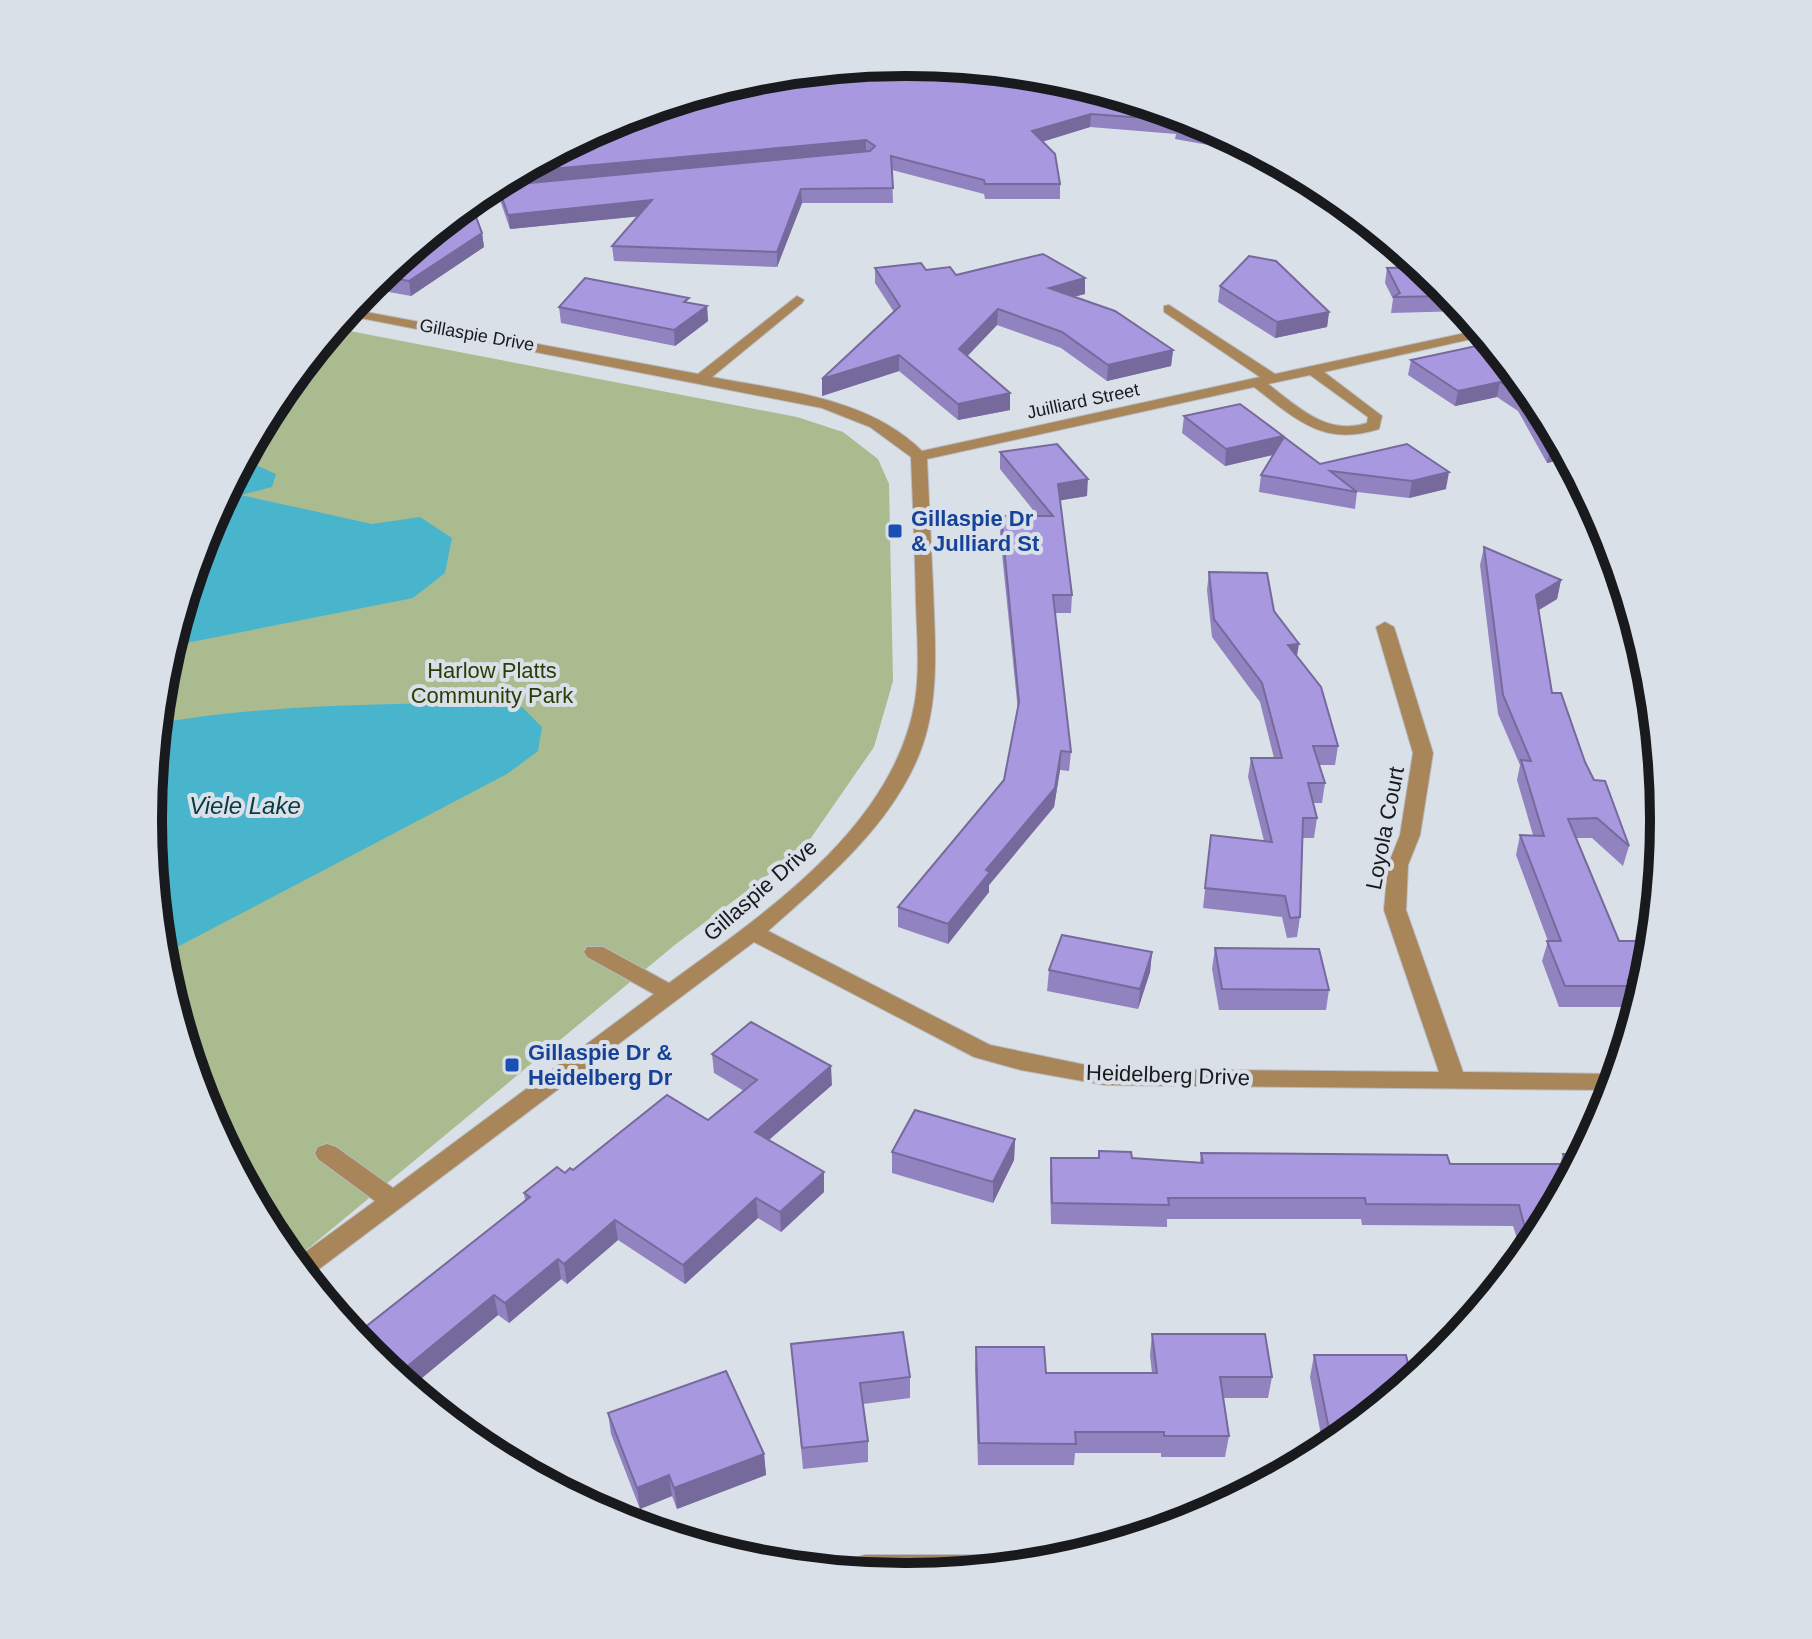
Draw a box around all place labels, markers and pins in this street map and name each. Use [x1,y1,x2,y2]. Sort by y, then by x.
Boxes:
place label: Gillaspie Dr & Julliard St [911,506,1040,556]
marker: Gillaspie Dr & Julliard St [886,522,904,540]
place label: Gillaspie Dr & Heidelberg Dr [528,1040,673,1090]
marker: Gillaspie Dr & Heidelberg Dr [503,1056,521,1074]

